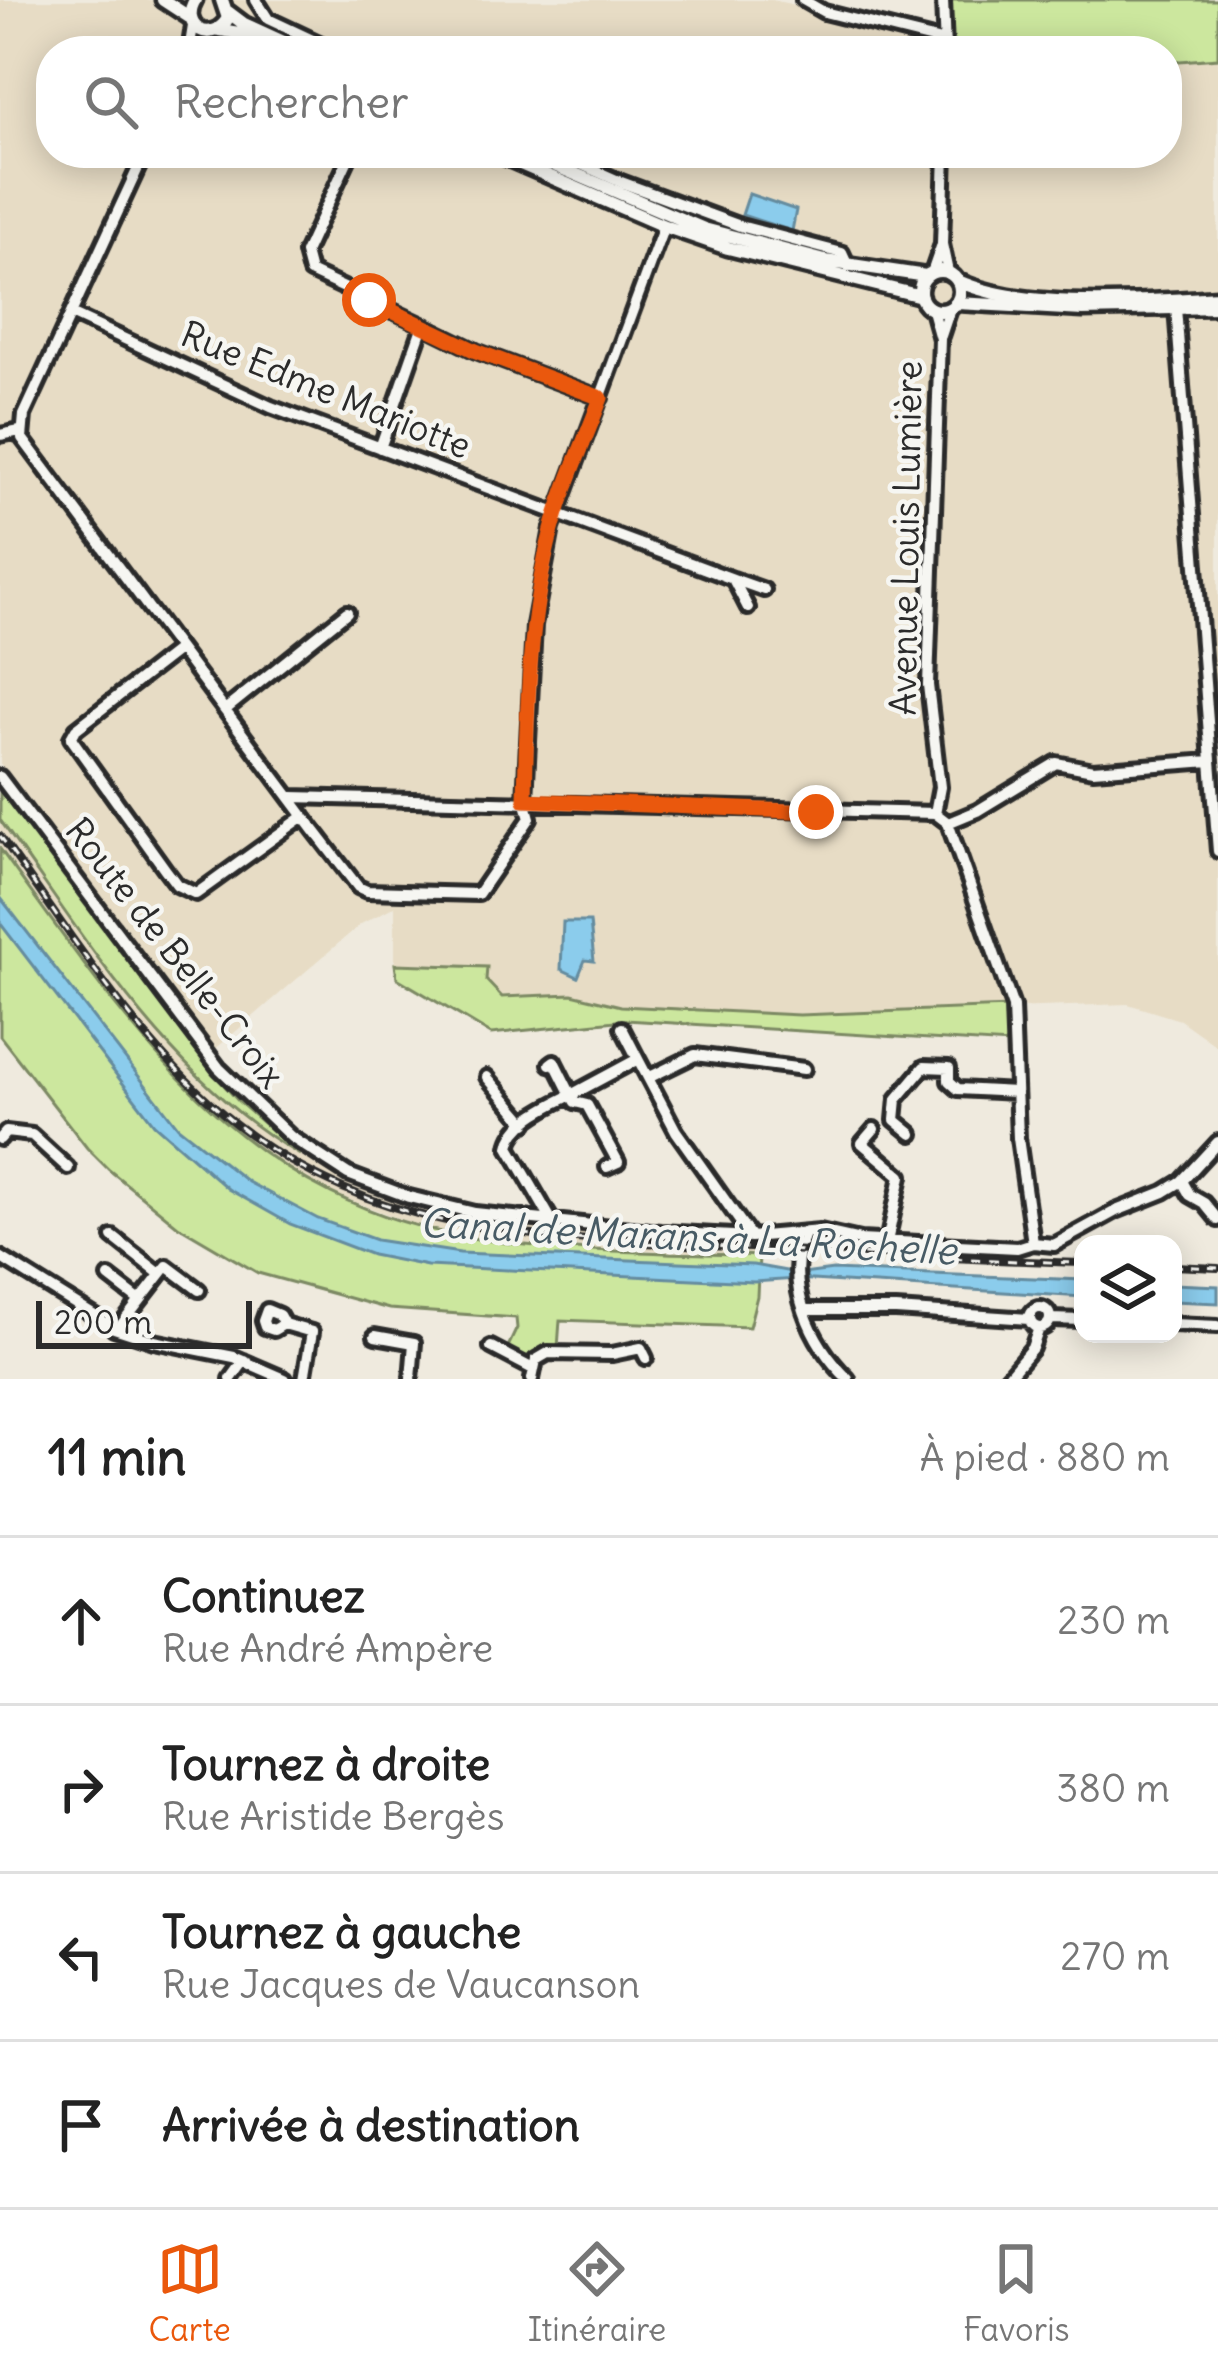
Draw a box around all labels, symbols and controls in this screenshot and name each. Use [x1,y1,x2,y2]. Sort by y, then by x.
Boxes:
search box [36,36,1182,168]
icon: search [78,69,144,135]
text: Rechercher [174,74,409,130]
route start [342,273,396,327]
street label: Rue Edme Mariotte [175,311,477,469]
street label: Avenue Louis Lumière [880,360,932,716]
route end [789,785,843,839]
street label: Route de Belle-Croix [56,809,295,1097]
water label: Canal de Marans à La Rochelle [419,1198,960,1276]
map controls [1074,1235,1182,1343]
button: layers [1074,1235,1182,1343]
scale bar [36,1295,252,1348]
text: 200 m [54,1301,152,1343]
text: 11 min [48,1425,186,1489]
text: À pied · 880 m [919,1433,1170,1482]
text: Continuez [162,1568,365,1624]
icon: ahead [48,1588,114,1654]
text: 230 m [1057,1596,1170,1645]
text: Rue André Ampère [162,1624,493,1673]
text: Tournez à droite [162,1736,490,1792]
icon: right [48,1756,114,1822]
text: 380 m [1056,1764,1170,1813]
text: Rue Aristide Bergès [162,1792,504,1841]
text: Tournez à gauche [162,1904,521,1960]
icon: left [48,1924,114,1990]
text: 270 m [1060,1932,1170,1981]
text: Rue Jacques de Vaucanson [162,1960,640,2009]
icon: arrive [48,2092,114,2158]
text: Arrivée à destination [162,2097,580,2153]
tab: Carte [148,2236,231,2350]
tab: Itinéraire [528,2236,666,2350]
tab: Favoris [963,2236,1070,2350]

